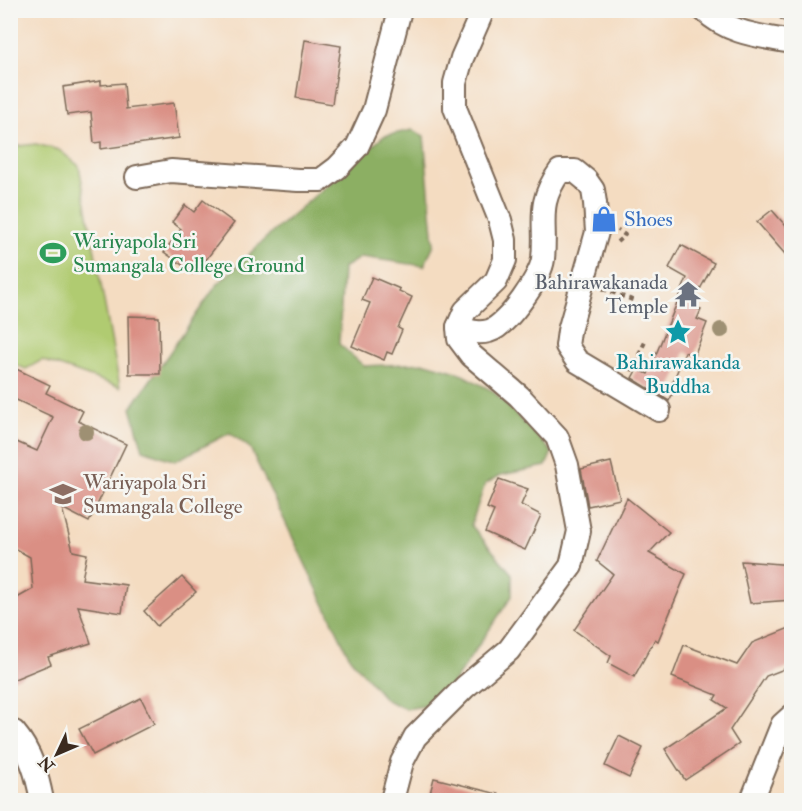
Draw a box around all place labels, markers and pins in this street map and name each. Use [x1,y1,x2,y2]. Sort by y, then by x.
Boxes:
shop icon: Shoes [589,204,619,234]
place label: Shoes [624,206,673,233]
place label: Wariyapola Sri Sumangala College Ground [72,228,305,279]
sports icon: Wariyapola Sri Sumangala College Ground [38,238,68,268]
place label: Bahirawakanada Temple [534,269,668,320]
temple icon: Bahirawakanada Temple [673,279,703,309]
place icon: Bahirawakanda Buddha [663,317,693,347]
place label: Bahirawakanda Buddha [616,349,741,400]
place label: Wariyapola Sri Sumangala College [82,469,243,520]
school or university icon: Wariyapola Sri Sumangala College [48,479,78,509]

